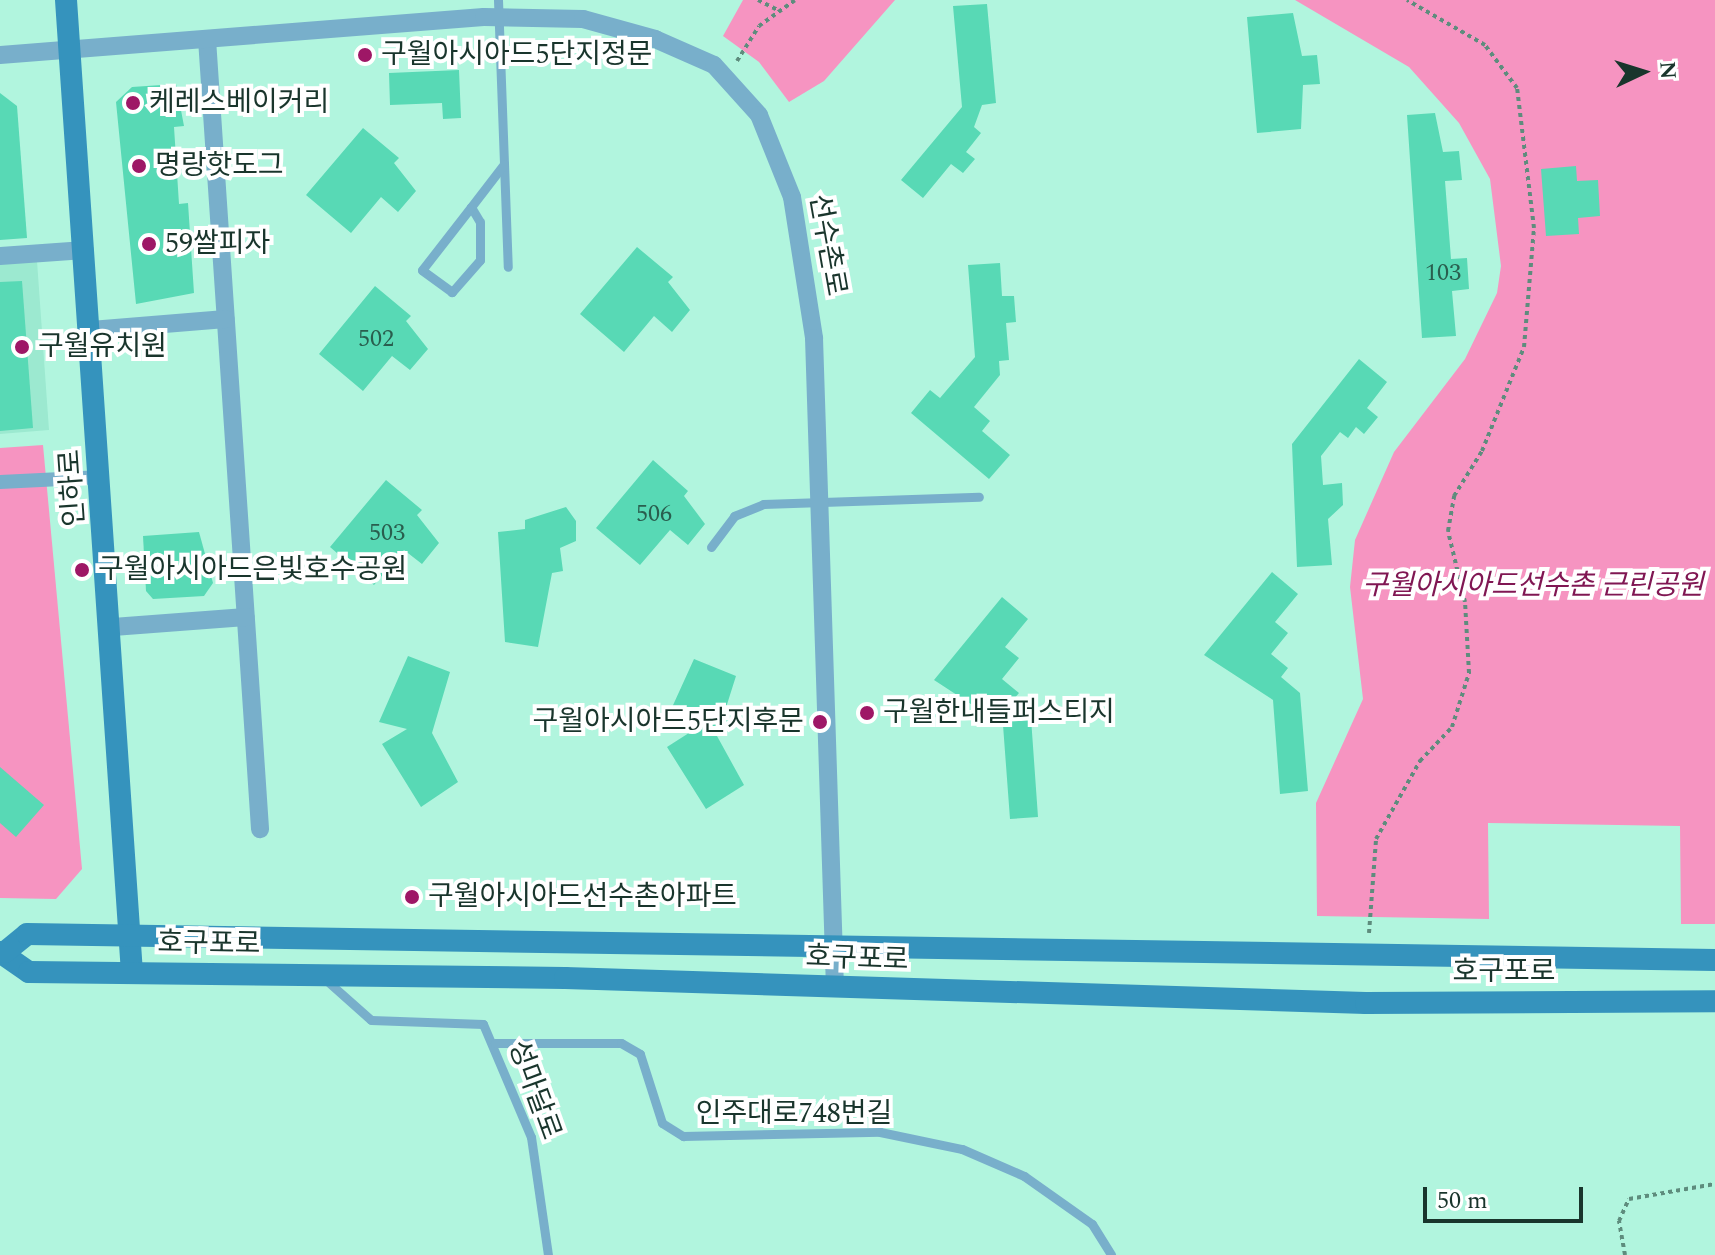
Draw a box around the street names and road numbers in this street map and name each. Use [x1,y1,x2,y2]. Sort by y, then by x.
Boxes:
street label: 선수촌로 [802,191,852,299]
street label: 인하로 [54,448,92,528]
street label: 호구포로 [157,926,261,962]
street label: 호구포로 [805,940,909,978]
street label: 호구포로 [1452,955,1556,989]
street label: 성마달로 [501,1036,567,1144]
street label: 인주대로748번길 [696,1097,892,1131]

